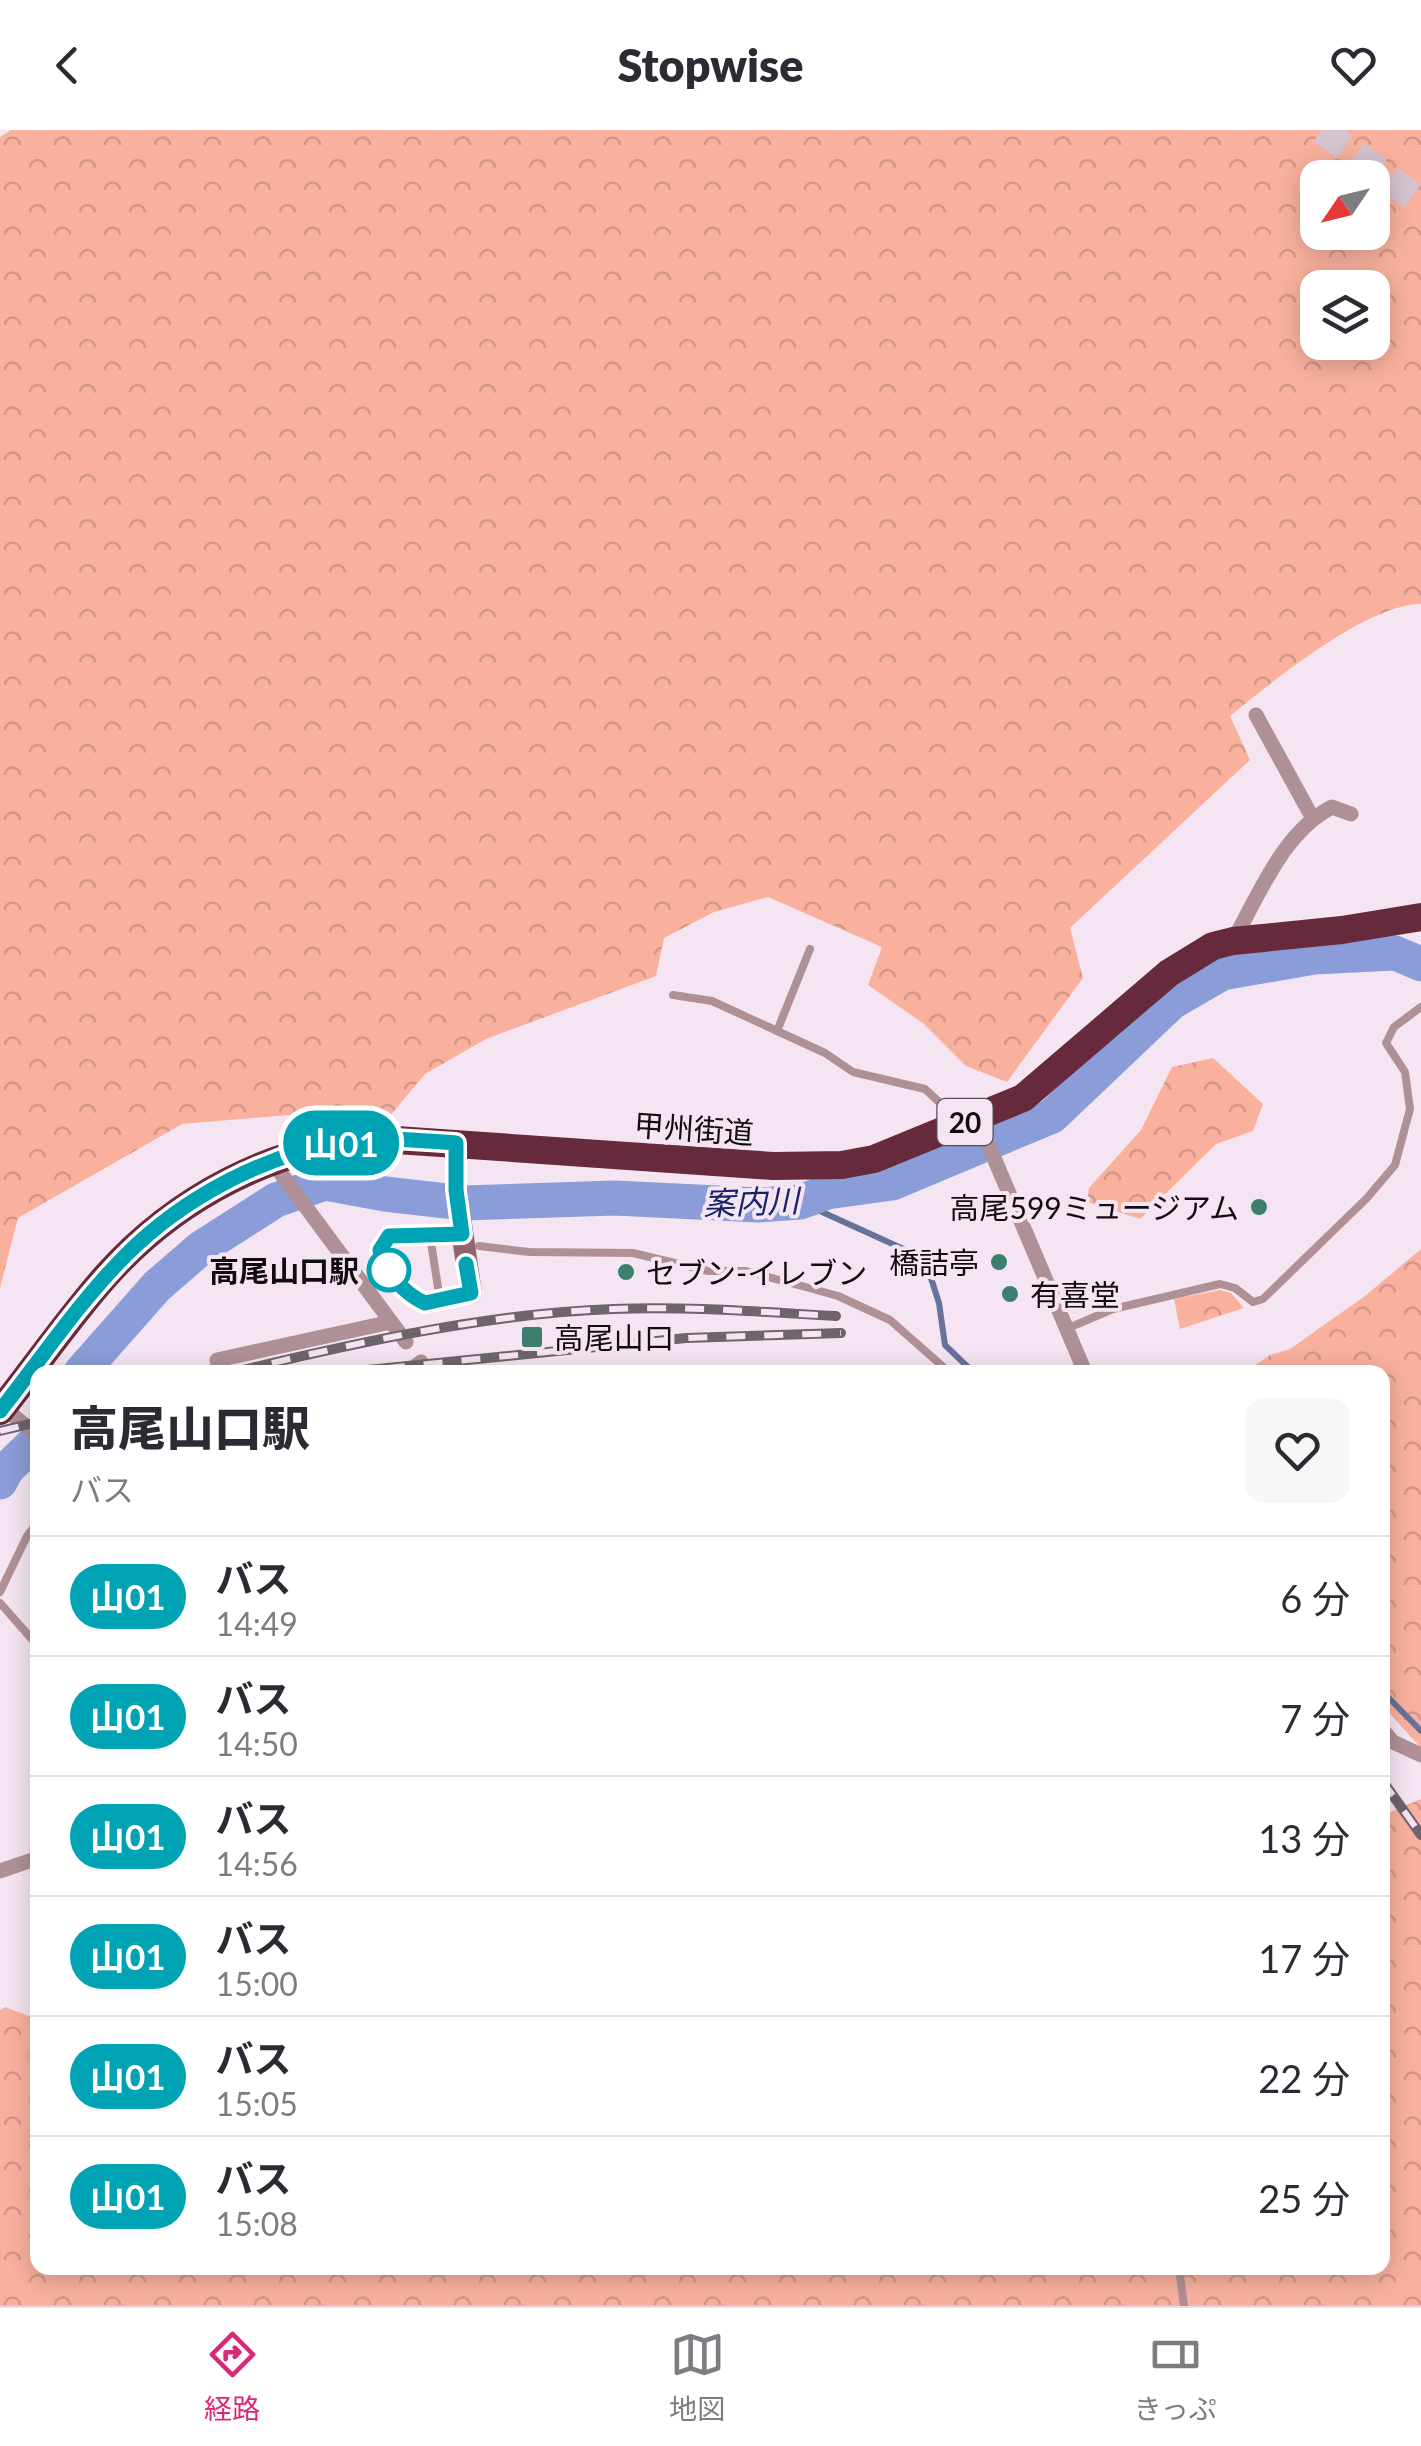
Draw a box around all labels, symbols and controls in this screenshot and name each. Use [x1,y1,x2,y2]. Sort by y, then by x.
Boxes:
icon: back [40,38,95,93]
text: Stopwise [618,38,803,92]
icon: heart [1326,38,1381,93]
north arrow [1300,160,1390,250]
map controls [1300,160,1390,360]
button: layers [1300,270,1390,360]
road number: 20 [938,1099,992,1145]
street label: 甲州街道 [633,1106,755,1150]
line badge: 山01 [284,1110,398,1176]
text: 山01 [303,1122,379,1164]
water label: 案内川 [702,1180,803,1222]
place label: 高尾599ミュージアム [949,1189,1239,1225]
marker: 高尾599ミュージアム [1248,1196,1270,1218]
place label: 橋詰亭 [889,1244,979,1280]
marker: 高尾山口駅 [368,1249,410,1291]
marker: 橋詰亭 [988,1251,1010,1273]
place label: 高尾山口駅 [209,1252,359,1288]
place label: セブン-イレブン [646,1254,867,1290]
marker: セブン-イレブン [615,1261,637,1283]
place label: 有喜堂 [1030,1276,1120,1312]
marker: 有喜堂 [999,1283,1021,1305]
place label: 高尾山口 [554,1319,674,1355]
marker: 高尾山口 [519,1324,545,1350]
button: heart [1245,1398,1350,1503]
text: 高尾山口駅 [70,1399,310,1456]
text: バス [70,1470,134,1509]
text: バス [216,1555,292,1601]
text: 山01 [90,1575,166,1617]
text: 6 分 [1280,1575,1350,1621]
text: 14:49 [216,1604,298,1643]
text: バス [216,1675,292,1721]
text: 山01 [90,1695,166,1737]
text: 7 分 [1280,1695,1350,1741]
text: 14:50 [216,1724,298,1763]
text: バス [216,1795,292,1841]
text: 山01 [90,1815,166,1857]
text: 13 分 [1258,1815,1350,1861]
text: 14:56 [216,1844,298,1883]
text: バス [216,1915,292,1961]
text: 山01 [90,1935,166,1977]
text: 17 分 [1258,1935,1350,1981]
text: 15:00 [216,1964,298,2003]
text: バス [216,2035,292,2081]
text: 山01 [90,2055,166,2097]
text: 22 分 [1258,2055,1350,2101]
text: 15:05 [216,2084,298,2123]
text: バス [216,2155,292,2201]
text: 山01 [90,2175,166,2217]
text: 25 分 [1258,2175,1350,2221]
text: 15:08 [216,2204,298,2243]
tab: 経路 [204,2327,260,2427]
tab: 地図 [669,2327,725,2427]
tab: きっぷ [1134,2327,1217,2427]

